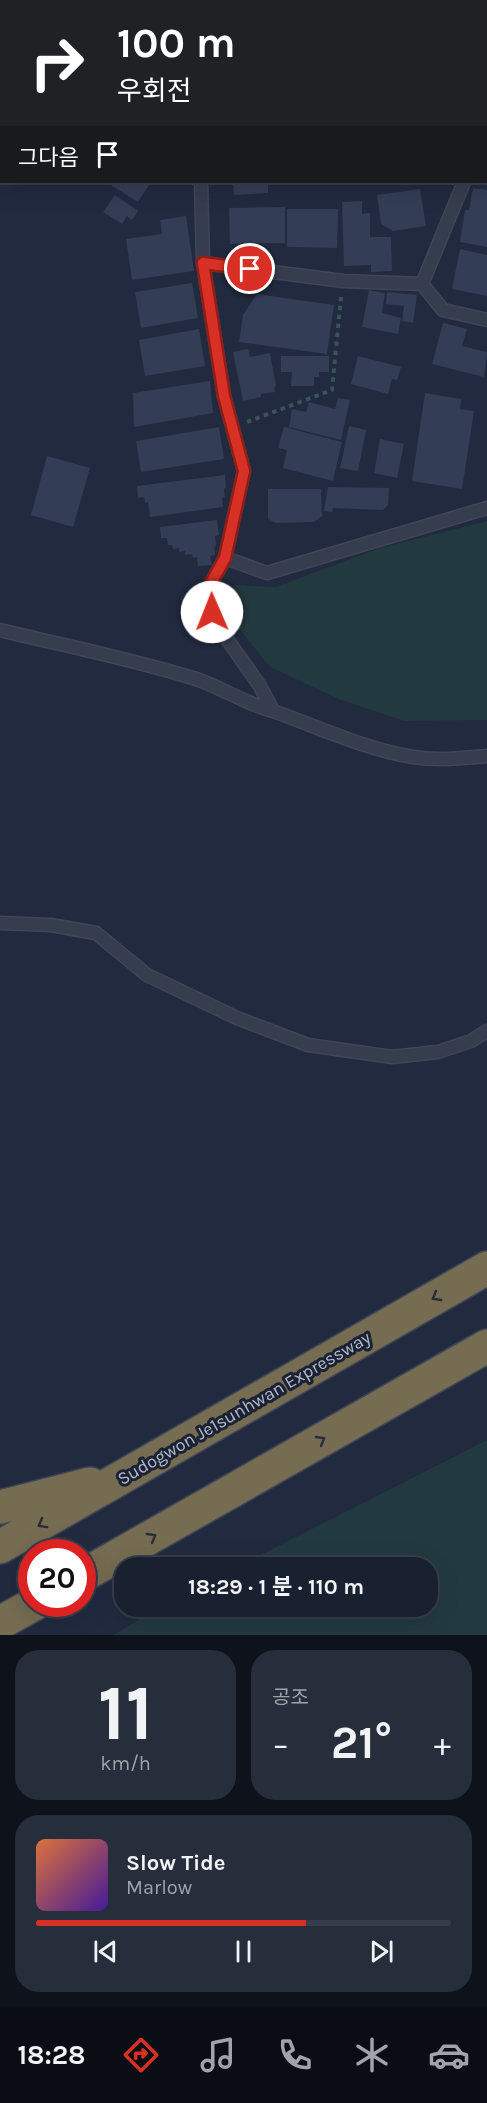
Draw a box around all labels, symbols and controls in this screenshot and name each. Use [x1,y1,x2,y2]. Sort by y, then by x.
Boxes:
text: 100 m [117,18,236,68]
icon: right [18,24,96,102]
text: 우회전 [117,75,192,107]
icon: arrive [91,138,124,171]
text: 그다음 [18,145,79,171]
pin [224,243,275,294]
icon: arrive [233,252,266,285]
position arrow [180,580,244,644]
one-way arrow [432,1290,442,1301]
street label: Sudogwon Je1sunhwan Expressway [113,1326,375,1490]
one-way arrow [315,1436,325,1448]
one-way arrow [38,1516,48,1528]
one-way arrow [145,1532,156,1544]
speed limit sign: 20 [18,1539,96,1617]
text: 18:29 · 1 분 · 110 m [188,1574,364,1600]
text: 11 [98,1667,153,1759]
text: 공조 [272,1686,309,1709]
text: 21° [331,1717,392,1769]
text: − [272,1725,289,1763]
text: + [434,1725,451,1763]
text: km/h [100,1752,151,1775]
text: Slow Tide [126,1850,226,1876]
text: Marlow [126,1876,192,1899]
icon: previous [89,1935,122,1968]
icon: pause [227,1935,260,1968]
icon: next [365,1935,398,1968]
icon: directions [120,2034,162,2076]
icon: music [197,2034,239,2076]
icon: phone [274,2034,316,2076]
icon: climate [351,2034,393,2076]
icon: car [428,2034,470,2076]
text: 18:28 [17,2039,86,2071]

